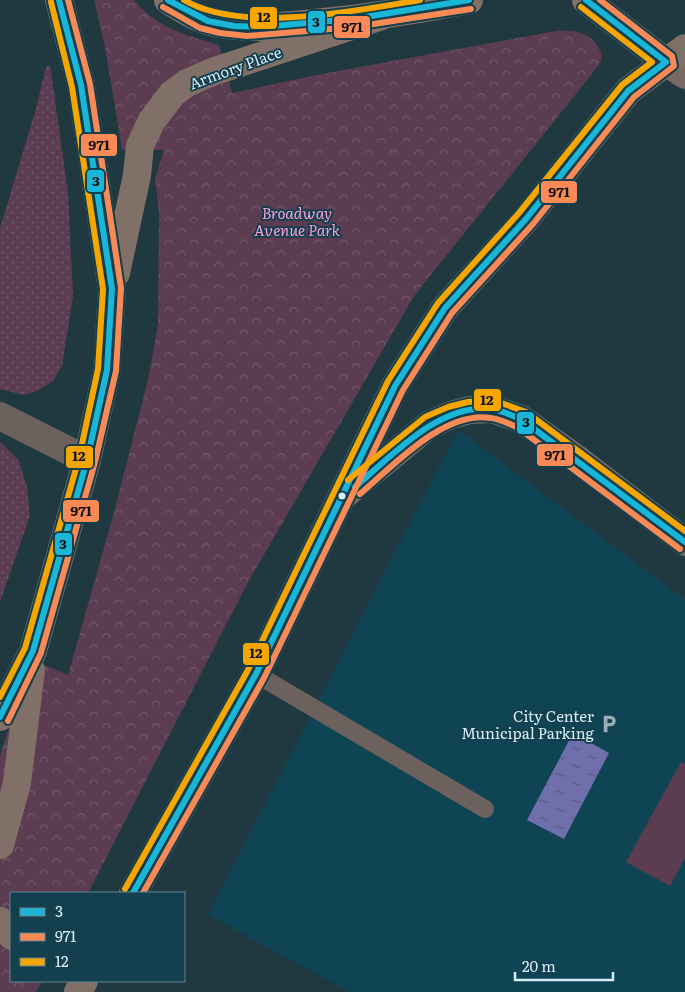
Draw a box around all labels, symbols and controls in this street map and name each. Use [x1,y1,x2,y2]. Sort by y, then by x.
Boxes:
line badge: 12 [249,6,278,30]
text: 12 [257,6,271,26]
line badge: 3 [307,10,326,34]
text: 3 [312,11,320,31]
line badge: 971 [333,15,371,39]
text: 971 [341,16,363,36]
street label: Armory Place [186,40,285,94]
line badge: 971 [80,133,118,157]
text: 971 [88,134,110,154]
line badge: 3 [86,169,105,193]
text: 3 [92,170,100,190]
line badge: 971 [540,180,578,204]
text: 971 [548,181,570,201]
park label: Broadway Avenue Park [254,201,341,241]
line badge: 12 [473,388,502,412]
text: 12 [480,389,494,409]
line badge: 3 [516,411,535,435]
text: 3 [522,411,530,431]
line badge: 971 [536,443,574,467]
text: 971 [544,444,566,464]
line badge: 12 [65,445,94,469]
text: 12 [72,445,86,465]
unlabelled marker [337,491,347,501]
line badge: 971 [62,499,100,523]
text: 971 [70,500,92,520]
line badge: 3 [54,532,73,556]
text: 3 [59,533,67,553]
line badge: 12 [242,642,270,666]
text: 12 [249,642,263,662]
place label: City Center Municipal Parking [461,704,595,744]
parking icon: City Center Municipal Parking [598,713,620,735]
legend [10,892,185,982]
text: 3 [55,899,63,922]
text: 971 [55,924,76,947]
text: 12 [55,949,69,972]
scale bar [515,950,612,982]
text: 20 m [522,954,556,977]

